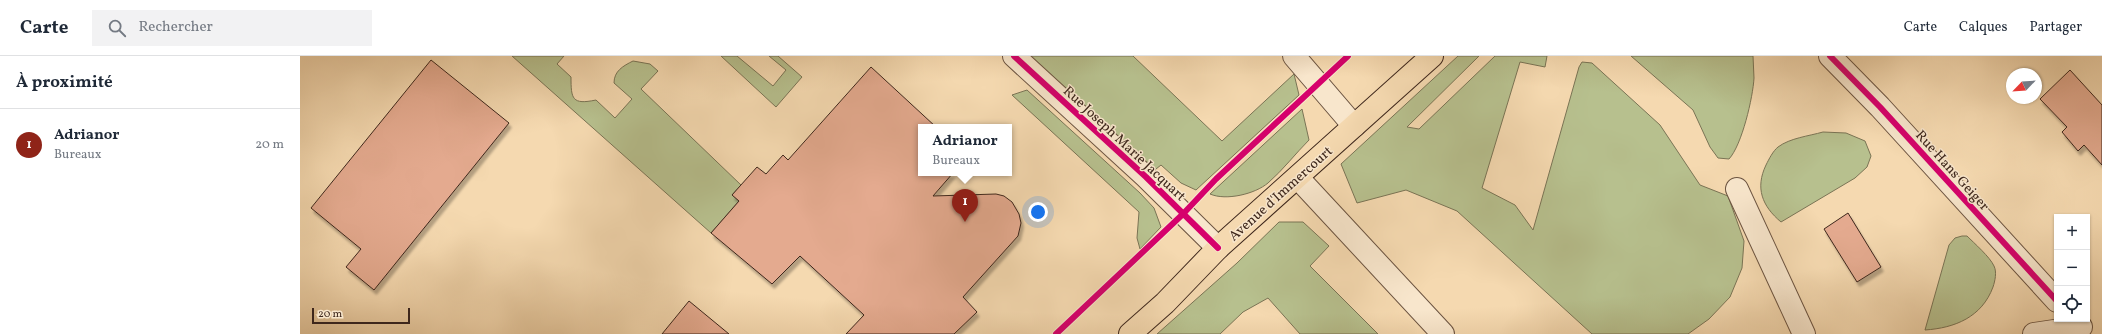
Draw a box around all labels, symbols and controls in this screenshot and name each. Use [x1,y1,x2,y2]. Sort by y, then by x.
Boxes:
search box [92,10,372,46]
text: Carte [20,15,68,41]
icon: search [106,17,128,39]
text: Rechercher [138,17,213,38]
text: Carte [1904,18,1937,37]
text: Calques [1959,18,2007,37]
text: Partager [2029,18,2082,37]
north arrow [2006,68,2042,104]
text: À proximité [16,71,113,94]
street label: Rue Joseph Marie Jacquart [1059,82,1189,206]
popup [918,124,1012,176]
text: Adrianor [54,125,119,146]
street label: Rue Hans Geiger [1911,127,1993,215]
text: Adrianor [932,131,998,152]
text: 1 [26,136,32,154]
text: 20 m [255,136,284,154]
street label: Avenue d'Immercourt [1225,142,1337,246]
text: Bureaux [54,146,102,164]
text: Bureaux [932,152,980,170]
pin: 1 [952,189,978,222]
your location [1028,202,1048,222]
map controls [2054,214,2090,322]
button: + [2054,214,2090,250]
button: − [2054,250,2090,286]
button: locate [2054,286,2090,322]
scale bar [312,306,410,325]
text: 20 m [318,307,342,322]

